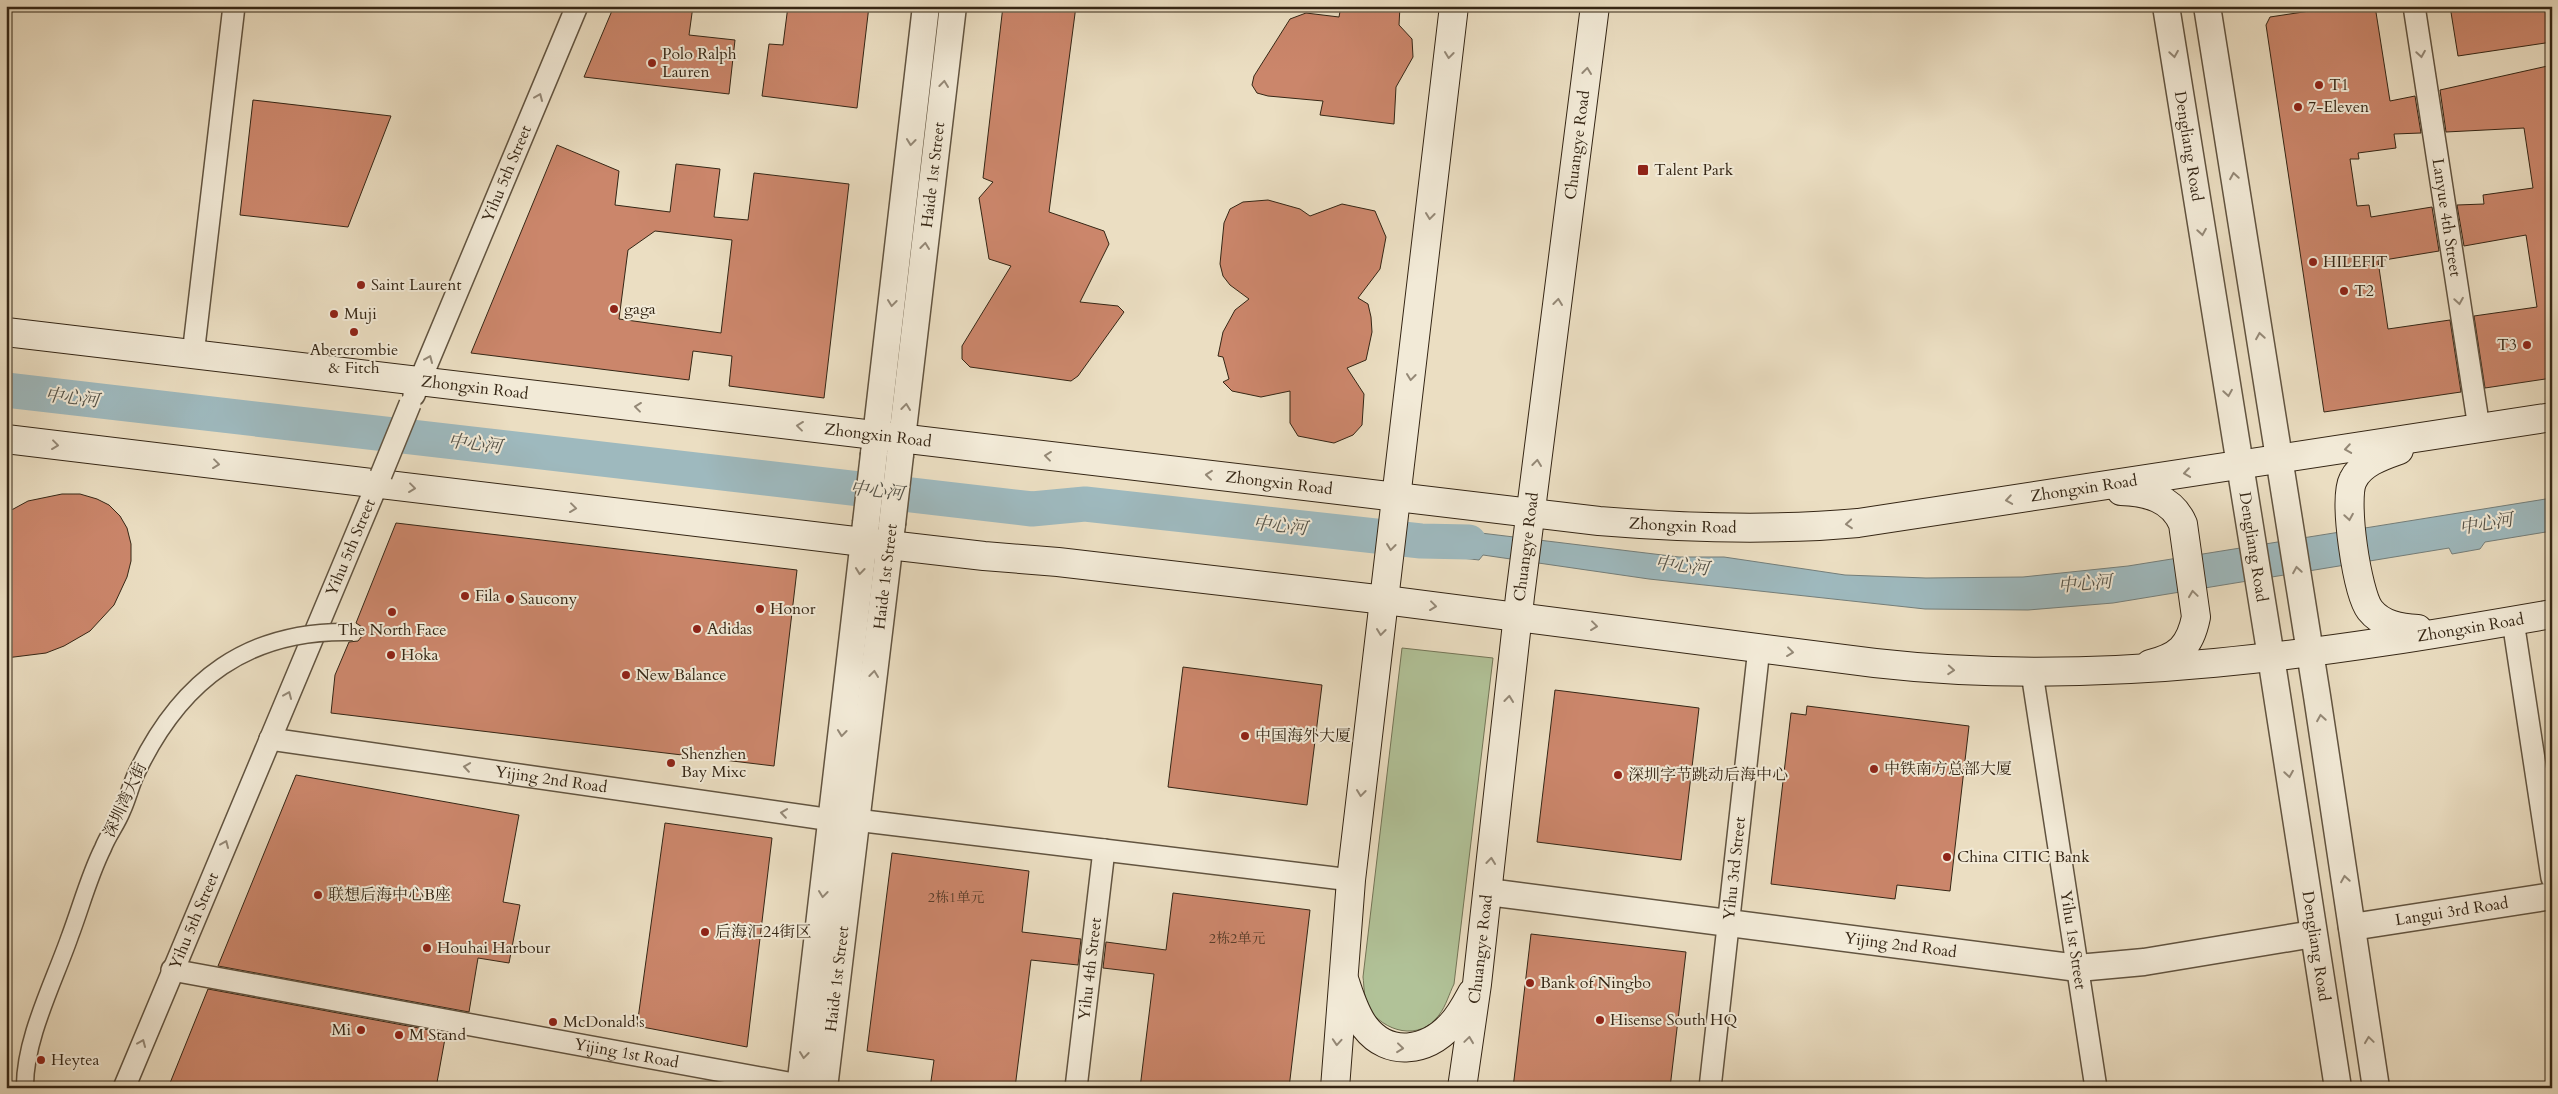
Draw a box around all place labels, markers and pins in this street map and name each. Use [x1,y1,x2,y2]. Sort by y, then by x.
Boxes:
place label: Polo Ralph Lauren [662,43,737,83]
marker: Polo Ralph Lauren [646,57,658,69]
place label: T1 [2329,74,2349,96]
marker: T1 [2313,79,2325,91]
place label: 7-Eleven [2308,96,2369,118]
marker: 7-Eleven [2292,101,2304,113]
place label: Talent Park [1654,159,1734,181]
marker: Talent Park [1636,163,1650,177]
place label: HILEFIT [2323,251,2388,273]
marker: HILEFIT [2307,256,2319,268]
place label: Saint Laurent [371,274,462,296]
marker: Saint Laurent [355,279,367,291]
place label: T2 [2354,280,2374,302]
marker: T2 [2338,285,2350,297]
place label: gaga [624,298,656,320]
place label: Muji [344,303,377,325]
marker: gaga [608,303,620,315]
marker: Muji [328,308,340,320]
marker: Abercrombie & Fitch [348,326,360,338]
place label: T3 [2497,334,2517,356]
place label: Abercrombie & Fitch [310,339,398,379]
marker: T3 [2521,339,2533,351]
place label: Fila [475,585,500,607]
place label: Saucony [520,588,578,610]
marker: Fila [459,590,471,602]
marker: Saucony [504,593,516,605]
place label: Honor [770,598,816,620]
marker: Honor [754,603,766,615]
marker: The North Face [386,606,398,618]
place label: Adidas [707,618,752,640]
place label: The North Face [338,619,446,641]
marker: Adidas [691,623,703,635]
place label: Hoka [401,644,439,666]
marker: Hoka [385,649,397,661]
place label: New Balance [636,664,726,686]
marker: New Balance [620,669,632,681]
place label: 中国海外大厦 [1255,725,1351,747]
marker: 中国海外大厦 [1239,730,1251,742]
place label: Shenzhen Bay Mixc [681,743,746,783]
marker: Shenzhen Bay Mixc [665,757,677,769]
place label: 中铁南方总部大厦 [1884,758,2012,780]
marker: 中铁南方总部大厦 [1868,763,1880,775]
place label: 深圳字节跳动后海中心 [1628,764,1788,786]
marker: 深圳字节跳动后海中心 [1612,769,1624,781]
place label: China CITIC Bank [1957,846,2090,868]
marker: China CITIC Bank [1941,851,1953,863]
place label: 联想后海中心B座 [328,884,451,906]
marker: 联想后海中心B座 [312,889,324,901]
place label: 后海汇24街区 [715,921,811,943]
marker: 后海汇24街区 [699,926,711,938]
place label: Houhai Harbour [437,937,550,959]
marker: Houhai Harbour [421,942,433,954]
place label: Bank of Ningbo [1540,972,1651,994]
marker: Bank of Ningbo [1524,977,1536,989]
place label: Hisense South HQ [1610,1009,1737,1031]
place label: McDonald's [563,1011,645,1033]
marker: Hisense South HQ [1594,1014,1606,1026]
marker: McDonald's [547,1016,559,1028]
place label: Mi [331,1019,351,1041]
marker: Mi [355,1024,367,1036]
place label: M Stand [409,1024,466,1046]
marker: M Stand [393,1029,405,1041]
place label: Heytea [51,1049,99,1071]
marker: Heytea [35,1054,47,1066]

